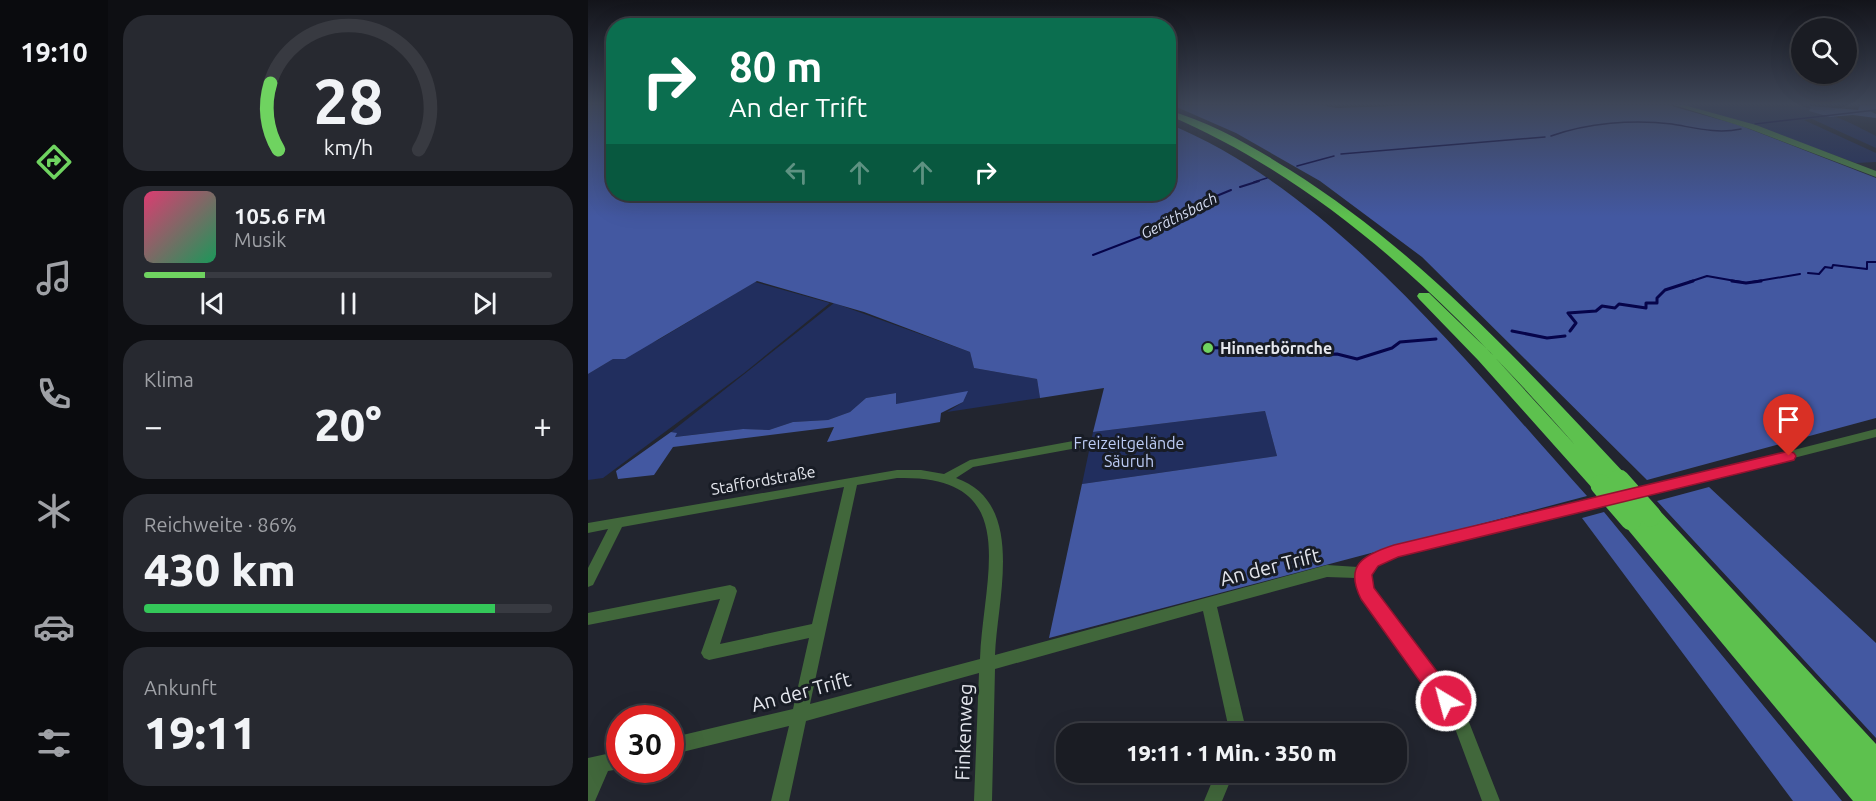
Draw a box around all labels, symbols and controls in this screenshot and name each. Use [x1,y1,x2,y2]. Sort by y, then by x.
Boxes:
map controls [1791,18,1857,84]
button: search [1791,18,1857,84]
text: 19:10 [20,37,88,67]
icon: right [630,42,708,120]
text: 80 m [729,43,823,90]
text: 28 [313,66,383,136]
text: An der Trift [729,92,867,122]
text: km/h [323,135,373,159]
icon: directions [33,141,75,183]
icon: left [780,156,813,189]
icon: ahead [843,156,876,189]
icon: ahead [906,156,939,189]
icon: right [969,156,1002,189]
water label: Geräthsbach [1138,189,1220,242]
text: 105.6 FM [234,203,326,228]
text: Musik [234,228,286,251]
icon: music [33,257,75,299]
icon: previous [196,287,229,320]
icon: pause [332,287,365,320]
icon: next [468,287,501,320]
place label: Hinnerbörnche [1220,339,1332,357]
marker: Hinnerbörnche [1201,341,1215,355]
text: Klima [144,368,194,391]
icon: phone [33,373,75,415]
pin [1763,394,1814,456]
text: 20° [314,399,382,450]
icon: arrive [1772,403,1805,436]
text: − [144,407,163,444]
text: + [533,407,552,444]
park label: Freizeitgelände Säuruh [1074,434,1184,470]
street label: Staffordstraße [709,462,817,498]
icon: climate [33,490,75,532]
text: Reichweite · 86% [144,513,297,536]
street label: An der Trift [1217,543,1322,590]
text: 430 km [144,544,296,595]
icon: car [33,606,75,648]
street label: An der Trift [749,667,853,716]
position arrow [1414,669,1478,733]
text: Ankunft [144,676,217,699]
street label: Finkenweg [950,683,977,781]
speed limit sign: 30 [606,705,684,783]
text: 19:11 [144,707,257,758]
icon: filters [33,722,75,764]
text: 19:11 · 1 Min. · 350 m [1126,740,1337,765]

